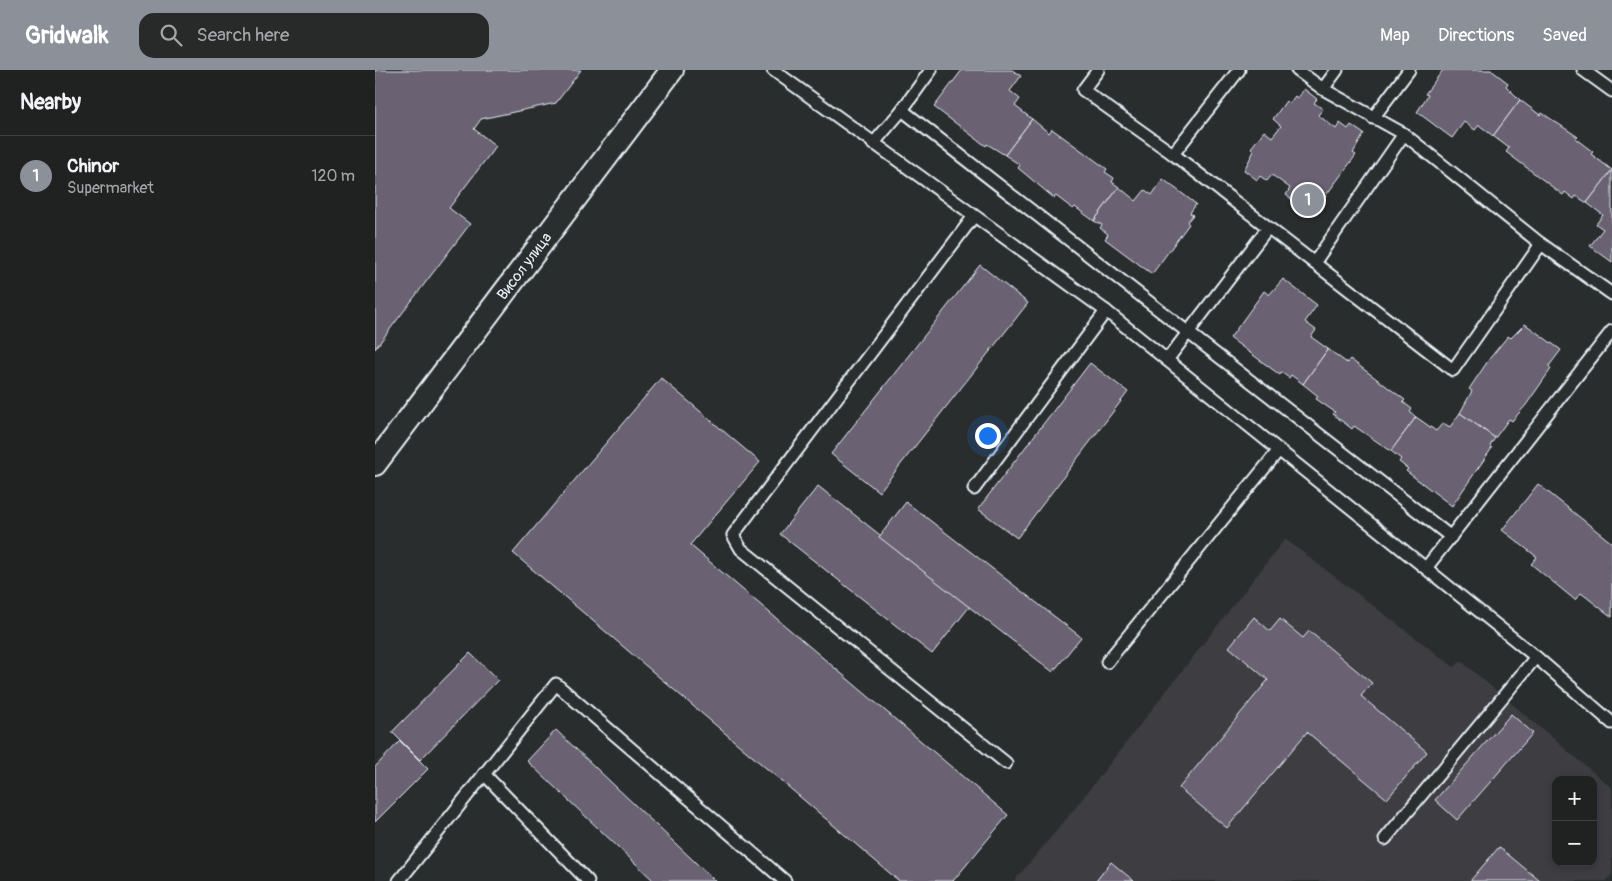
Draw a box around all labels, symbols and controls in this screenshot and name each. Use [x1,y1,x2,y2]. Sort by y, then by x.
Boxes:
search box [139,13,489,58]
text: Gridwalk [25,21,109,50]
icon: search [157,21,185,49]
text: Search here [197,23,289,47]
text: Map [1380,24,1410,47]
text: Directions [1438,24,1514,47]
text: Saved [1542,24,1587,47]
text: Nearby [20,89,81,116]
text: Chinor [67,154,119,178]
text: 1 [33,166,39,186]
text: 120 m [311,166,355,186]
text: Supermarket [67,178,154,198]
pin: 1 [1292,181,1324,219]
street label: Висол улица [493,229,556,303]
your location [975,423,1001,449]
map controls [1552,776,1597,866]
button: + [1552,776,1597,821]
button: − [1552,821,1597,866]

